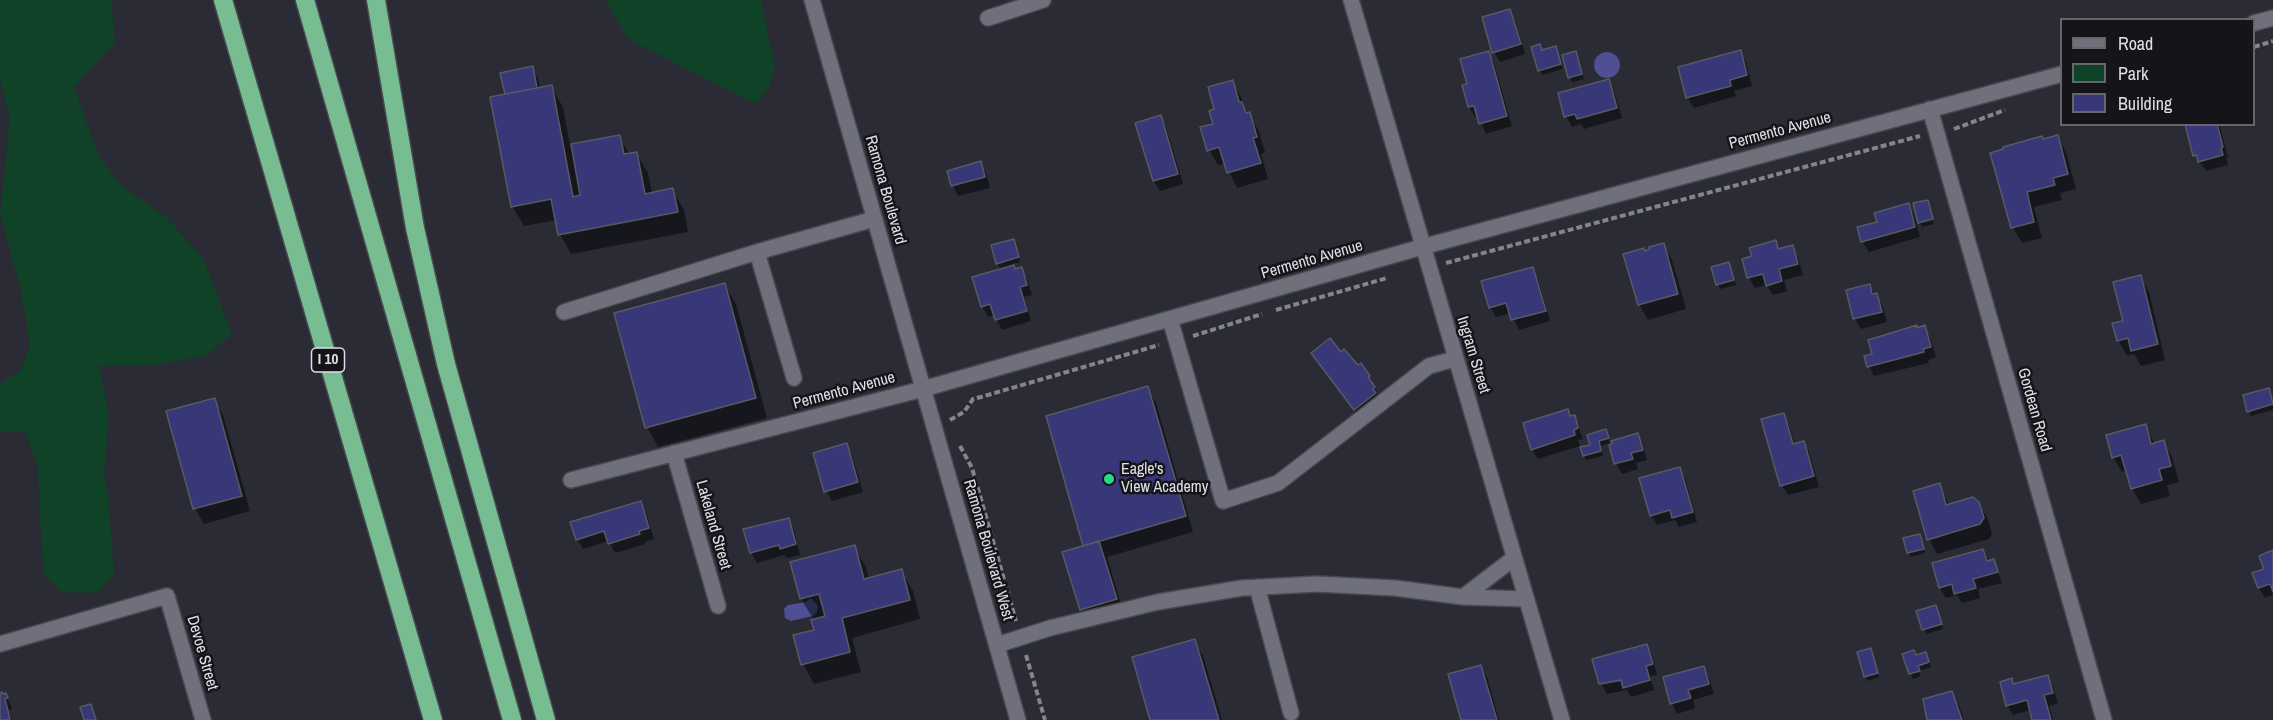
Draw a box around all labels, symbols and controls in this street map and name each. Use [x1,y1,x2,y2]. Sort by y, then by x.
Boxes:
legend [2060,18,2255,126]
text: Road [2118,31,2153,56]
text: Park [2118,61,2148,86]
text: Building [2118,91,2172,116]
street label: Permento Avenue [1727,108,1833,154]
street label: Ramona Boulevard [860,133,910,247]
street label: Permento Avenue [1259,236,1365,284]
street label: Ingram Street [1452,314,1494,396]
road number: I 10 [312,348,344,372]
street label: Gordean Road [2013,366,2055,454]
street label: Permento Avenue [791,368,897,414]
place label: Eagle's View Academy [1121,460,1208,498]
marker: Eagle's View Academy [1102,472,1116,486]
street label: Ramona Boulevard West [959,477,1017,623]
street label: Lakeland Street [691,478,735,572]
street label: Devoe Street [182,614,222,692]

